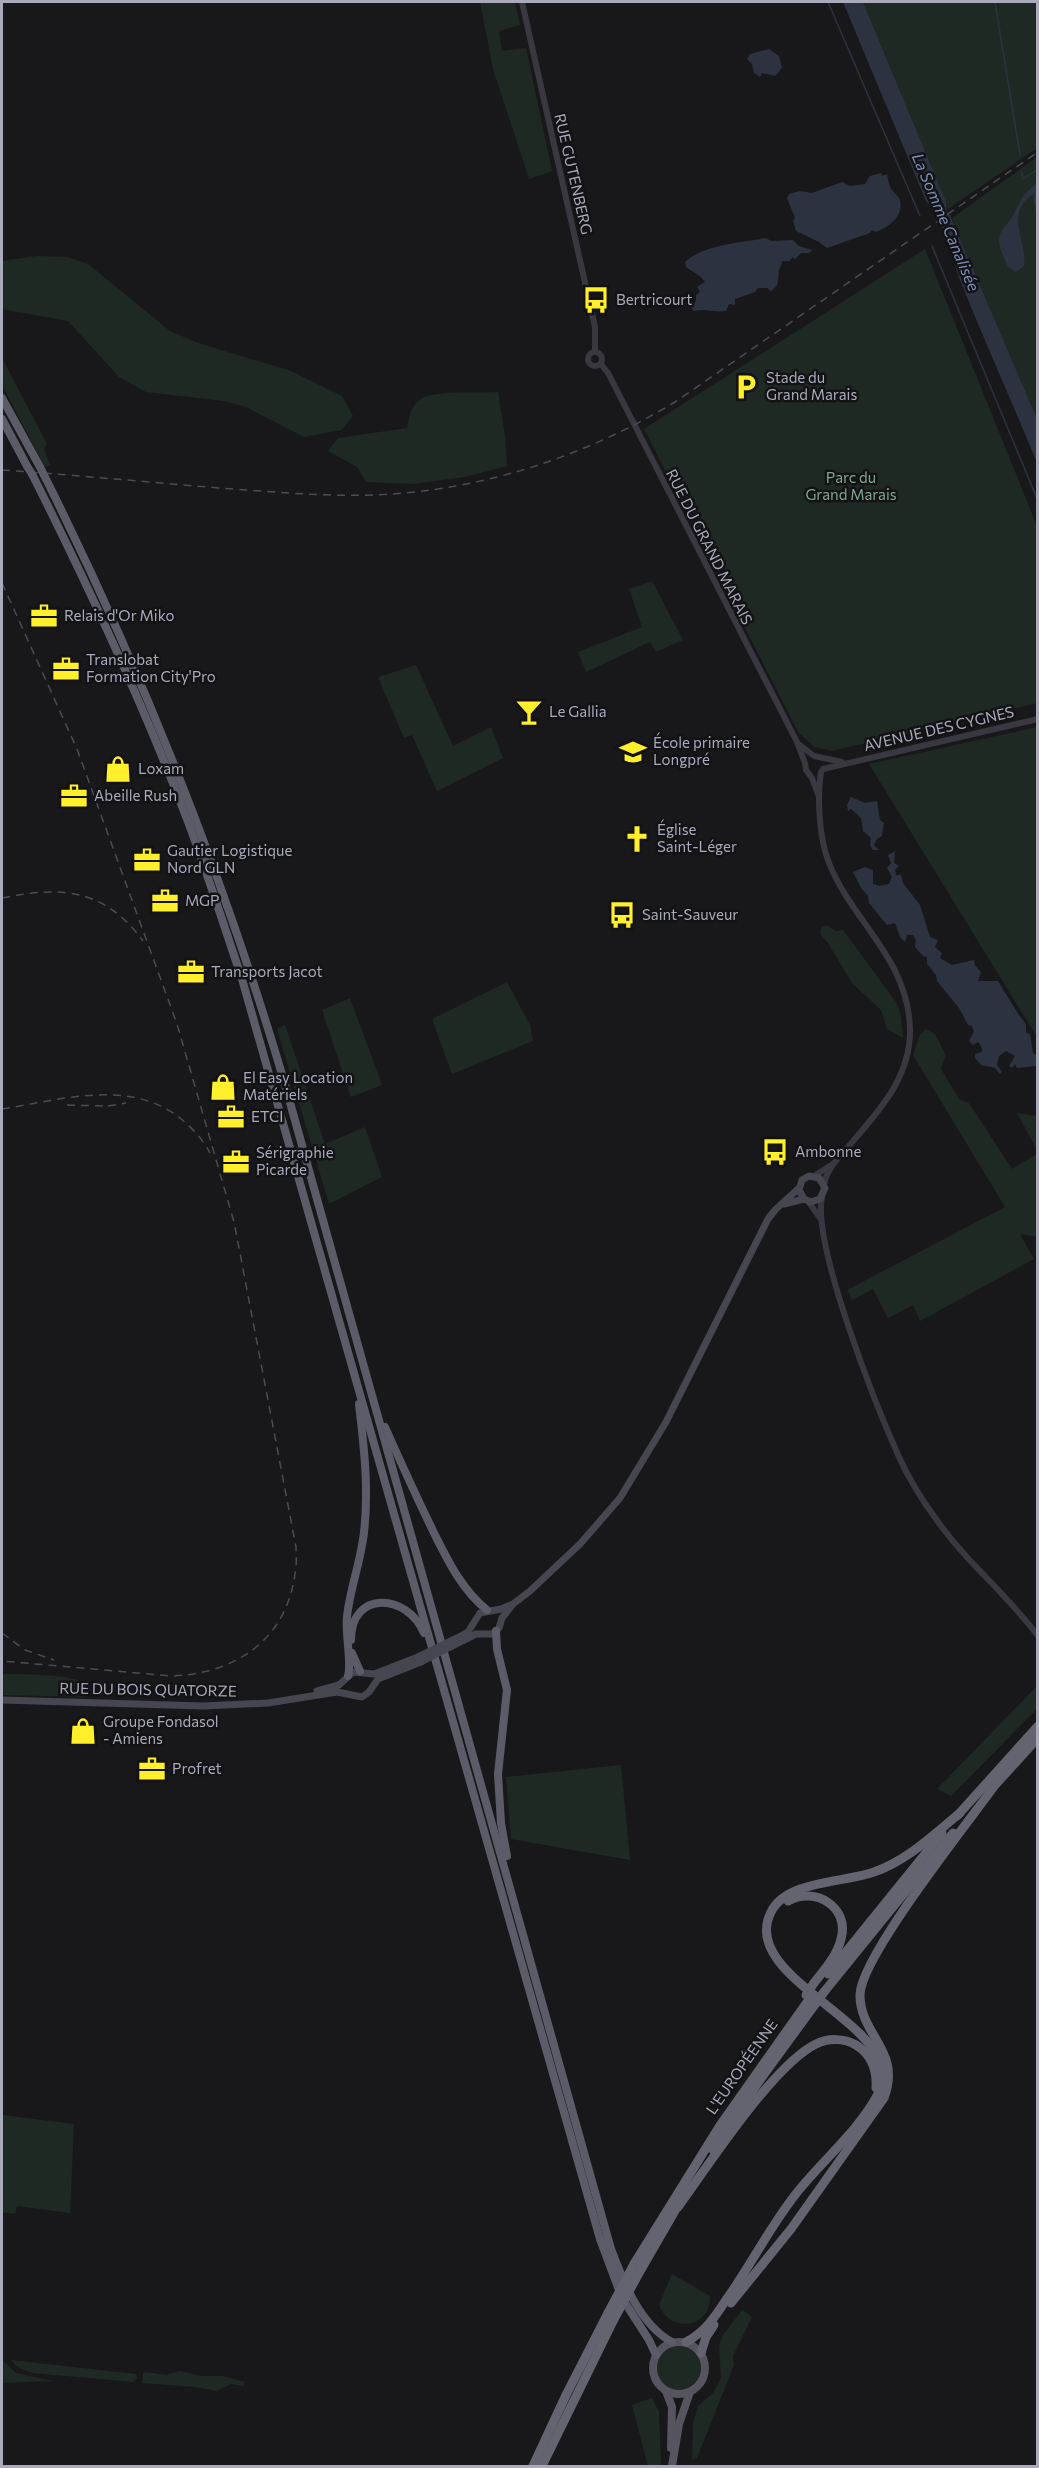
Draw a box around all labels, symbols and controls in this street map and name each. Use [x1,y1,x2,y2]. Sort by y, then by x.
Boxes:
street label: RUE GUTENBERG [551,111,597,236]
water label: La Somme Canalisée [909,150,984,294]
bus stop icon: Bertricourt [581,285,611,315]
place label: Bertricourt [616,290,692,308]
place label: Stade du Grand Marais [766,368,857,403]
parking icon: Stade du Grand Marais [731,372,761,402]
street label: RUE DU GRAND MARAIS [663,466,757,627]
park label: Parc du Grand Marais [805,468,897,503]
office icon: Relais d'Or Miko [29,601,59,631]
place label: Relais d'Or Miko [64,606,174,624]
place label: Translobat Formation City'Pro [86,650,216,685]
office icon: Translobat Formation City'Pro [51,654,81,684]
bar icon: Le Gallia [514,697,544,727]
place label: Le Gallia [549,702,607,720]
street label: AVENUE DES CYGNES [862,702,1016,754]
place label: École primaire Longpré [653,732,750,768]
school or university icon: École primaire Longpré [618,737,648,767]
shop icon: Loxam [103,754,133,784]
place label: Loxam [138,759,184,777]
office icon: Abeille Rush [59,781,89,811]
place label: Abeille Rush [94,786,177,804]
place label: Église Saint-Léger [657,819,737,855]
church icon: Église Saint-Léger [622,824,652,854]
place label: Gautier Logistique Nord GLN [167,841,292,876]
office icon: Gautier Logistique Nord GLN [132,845,162,875]
office icon: MGP [150,886,180,916]
place label: MGP [185,891,220,909]
bus stop icon: Saint-Sauveur [607,900,637,930]
place label: Saint-Sauveur [642,905,738,923]
office icon: Transports Jacot [176,957,206,987]
place label: Transports Jacot [211,962,323,980]
place label: El Easy Location Matériels [243,1068,353,1103]
shop icon: El Easy Location Matériels [208,1072,238,1102]
office icon: ETCI [216,1102,246,1132]
place label: ETCI [251,1107,284,1125]
bus stop icon: Ambonne [760,1137,790,1167]
place label: Ambonne [795,1142,861,1160]
place label: Sérigraphie Picarde [256,1143,334,1178]
office icon: Sérigraphie Picarde [221,1147,251,1177]
street label: RUE DU BOIS QUATORZE [59,1678,237,1700]
place label: Groupe Fondasol - Amiens [103,1712,219,1747]
shop icon: Groupe Fondasol - Amiens [68,1716,98,1746]
office icon: Profret [137,1754,167,1784]
place label: Profret [172,1759,222,1777]
street label: L'EUROPÉENNE [701,2015,781,2118]

